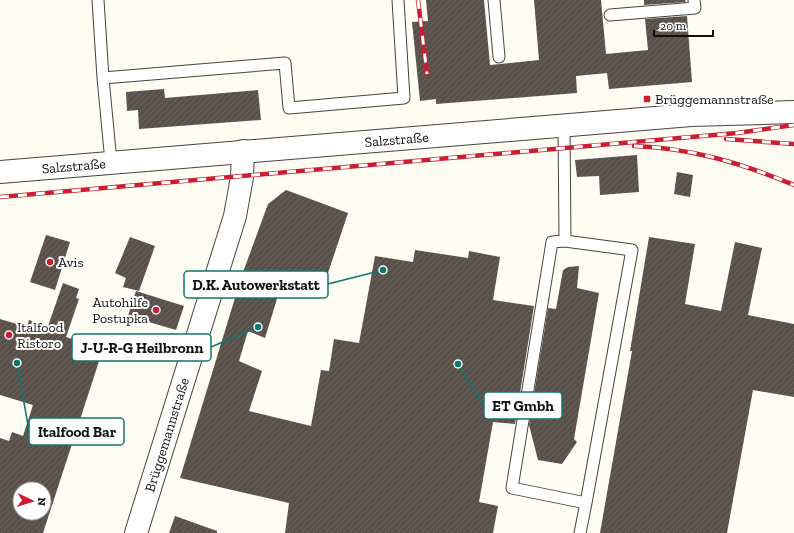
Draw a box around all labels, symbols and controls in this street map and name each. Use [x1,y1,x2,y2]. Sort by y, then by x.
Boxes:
scale bar [654,12,713,38]
text: 20 m [660,19,687,33]
place label: Brüggemannstraße [655,91,774,108]
marker: Brüggemannstraße [642,94,652,104]
street label: Salzstraße [364,128,430,150]
street label: Salzstraße [41,155,107,177]
place label: Avis [58,254,84,271]
marker: Avis [45,257,55,267]
callout: D.K. Autowerkstatt [184,271,328,298]
text: D.K. Autowerkstatt [192,276,321,294]
place label: Autohilfe Postupka [92,294,148,327]
marker: Autohilfe Postupka [151,305,161,315]
place label: Italfood Ristoro [17,319,64,352]
marker: Italfood Ristoro [4,330,14,340]
callout: J⁃U⁃R⁃G Heilbronn [72,334,211,361]
text: J⁃U⁃R⁃G Heilbronn [81,339,204,357]
street label: Brüggemannstraße [141,375,193,494]
callout: ET Gmbh [484,392,562,419]
text: ET Gmbh [492,397,554,415]
callout: Italfood Bar [29,418,124,445]
text: Italfood Bar [38,423,117,441]
north arrow [12,481,52,521]
text: N [35,497,48,507]

